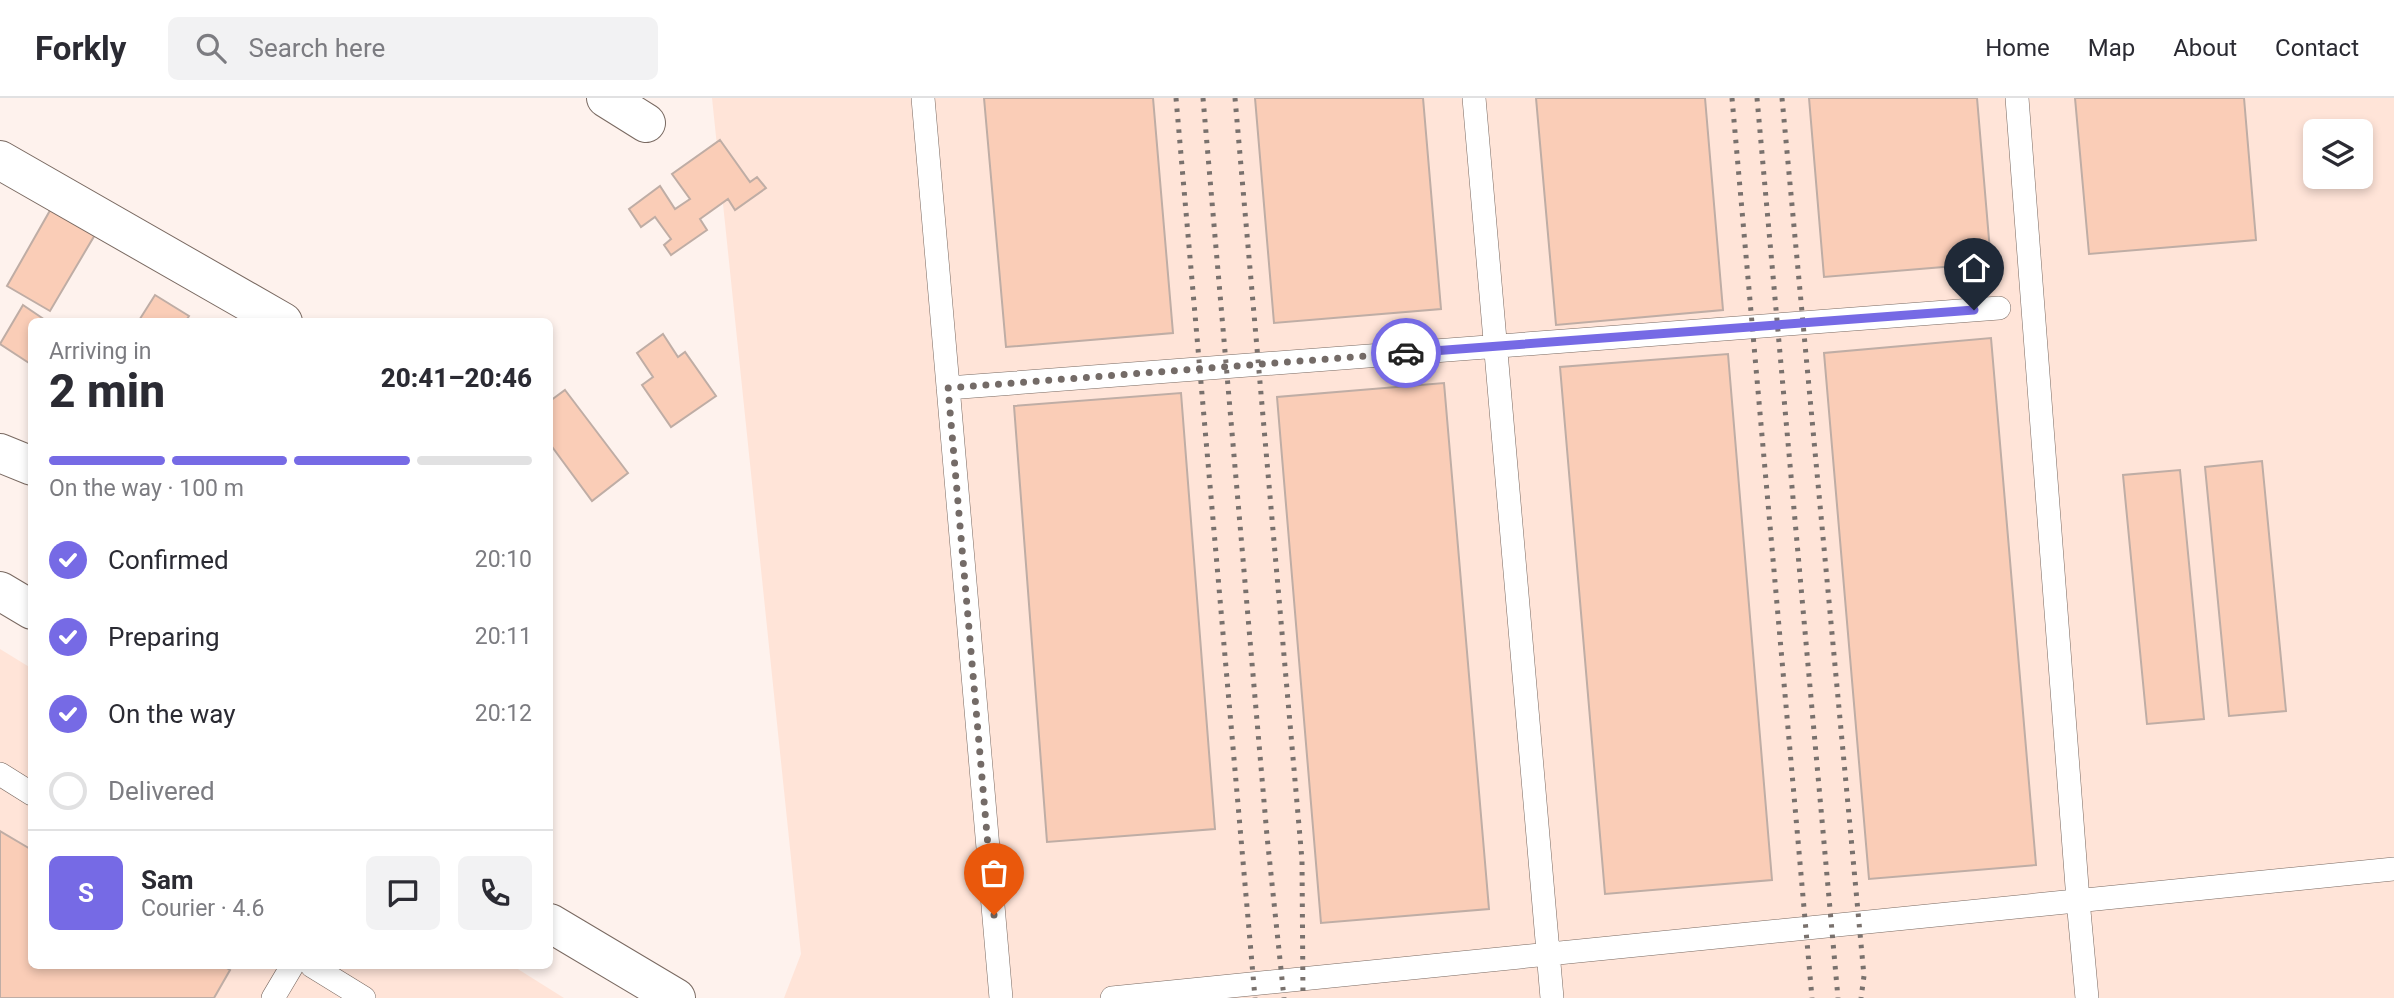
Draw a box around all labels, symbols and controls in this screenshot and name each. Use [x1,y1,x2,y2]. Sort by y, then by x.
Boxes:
search box [168,17,658,80]
text: Forkly [35,29,126,68]
icon: search [192,29,230,67]
text: Search here [248,33,385,63]
text: Home [1985,34,2050,62]
text: Map [2088,34,2135,62]
text: About [2173,34,2237,62]
text: Contact [2275,34,2359,62]
map controls [2303,119,2373,189]
button: layers [2303,119,2373,189]
pin [1944,238,2004,310]
icon: home [1955,249,1993,287]
courier [1371,318,1441,388]
icon: car [1387,334,1425,372]
text: Arriving in [49,338,152,365]
text: 20:41–20:46 [381,363,532,393]
text: 2 min [49,364,165,418]
text: On the way · 100 m [49,475,244,502]
icon: check [49,541,87,579]
text: Confirmed [108,545,229,575]
text: 20:10 [475,546,532,573]
icon: check [49,618,87,656]
text: Preparing [108,622,220,652]
text: 20:11 [475,623,532,650]
icon: check [49,695,87,733]
text: On the way [108,699,236,729]
text: 20:12 [475,700,532,727]
text: Delivered [108,776,215,806]
pin [964,843,1024,915]
icon: bag [975,854,1013,892]
button: chat [366,856,440,930]
button: phone [458,856,532,930]
text: Sam [141,865,193,895]
text: S [78,878,94,908]
text: Courier · 4.6 [141,895,264,922]

